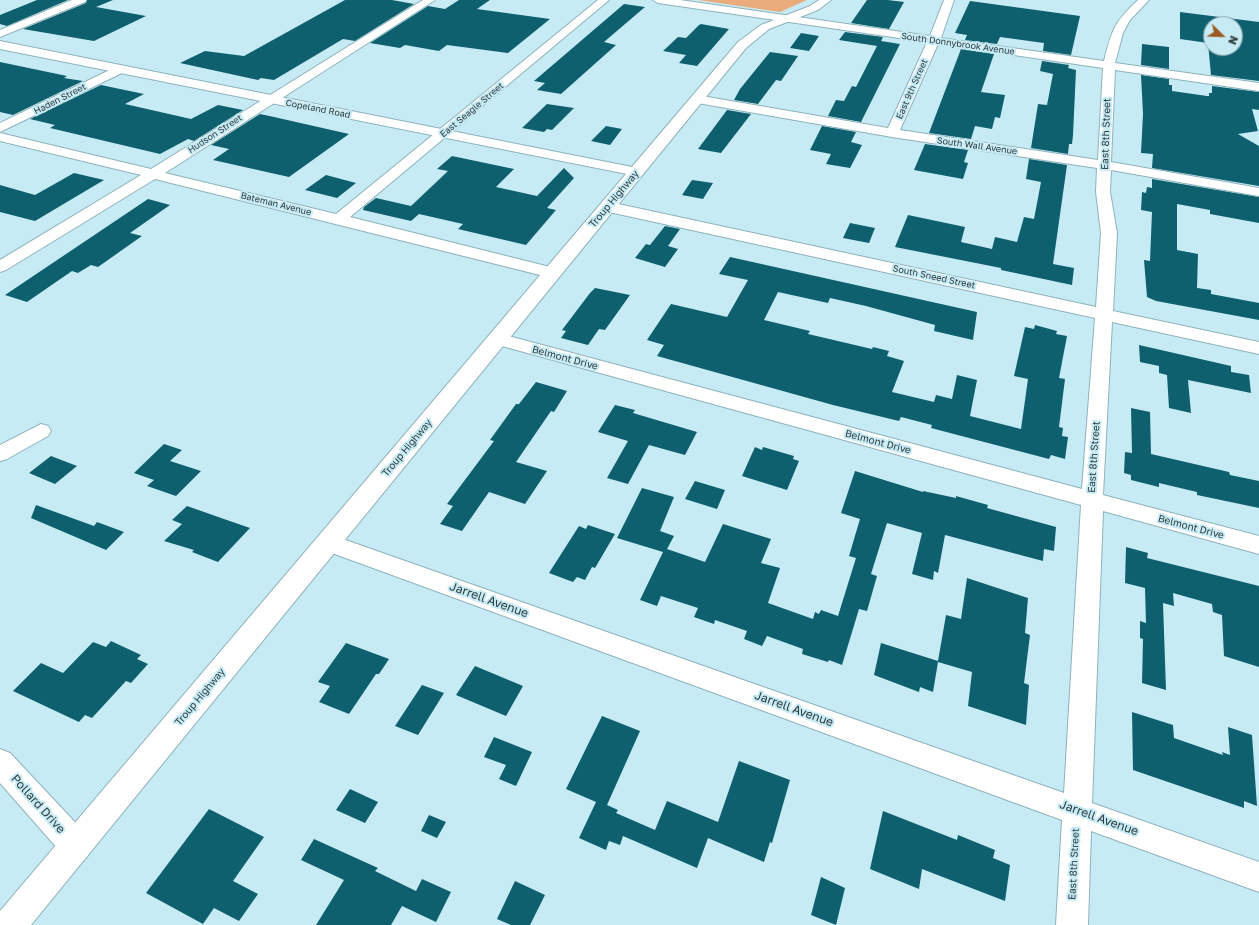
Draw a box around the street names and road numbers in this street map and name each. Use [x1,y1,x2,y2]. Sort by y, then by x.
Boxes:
street label: South Donnybrook Avenue [901,31,1015,57]
street label: East 9th Street [894,57,930,121]
street label: East Seagle Street [438,80,506,140]
street label: Haden Street [32,81,88,117]
street label: Copeland Road [285,97,351,121]
street label: East 8th Street [1099,98,1113,170]
street label: Hudson Street [186,112,244,156]
street label: South Wall Avenue [936,135,1018,157]
street label: Troup Highway [587,168,641,230]
street label: Bateman Avenue [240,190,312,218]
street label: South Sneed Street [892,263,976,291]
street label: Belmont Drive [531,343,599,373]
street label: Troup Highway [380,417,434,479]
street label: East 8th Street [1086,421,1102,493]
street label: Belmont Drive [844,427,912,457]
street label: Belmont Drive [1157,512,1225,542]
street label: Jarrell Avenue [448,579,530,621]
street label: Troup Highway [173,666,227,728]
street label: Jarrell Avenue [753,688,835,730]
street label: Pollard Drive [8,772,68,836]
street label: Jarrell Avenue [1058,797,1140,839]
street label: East 8th Street [1066,828,1082,900]

